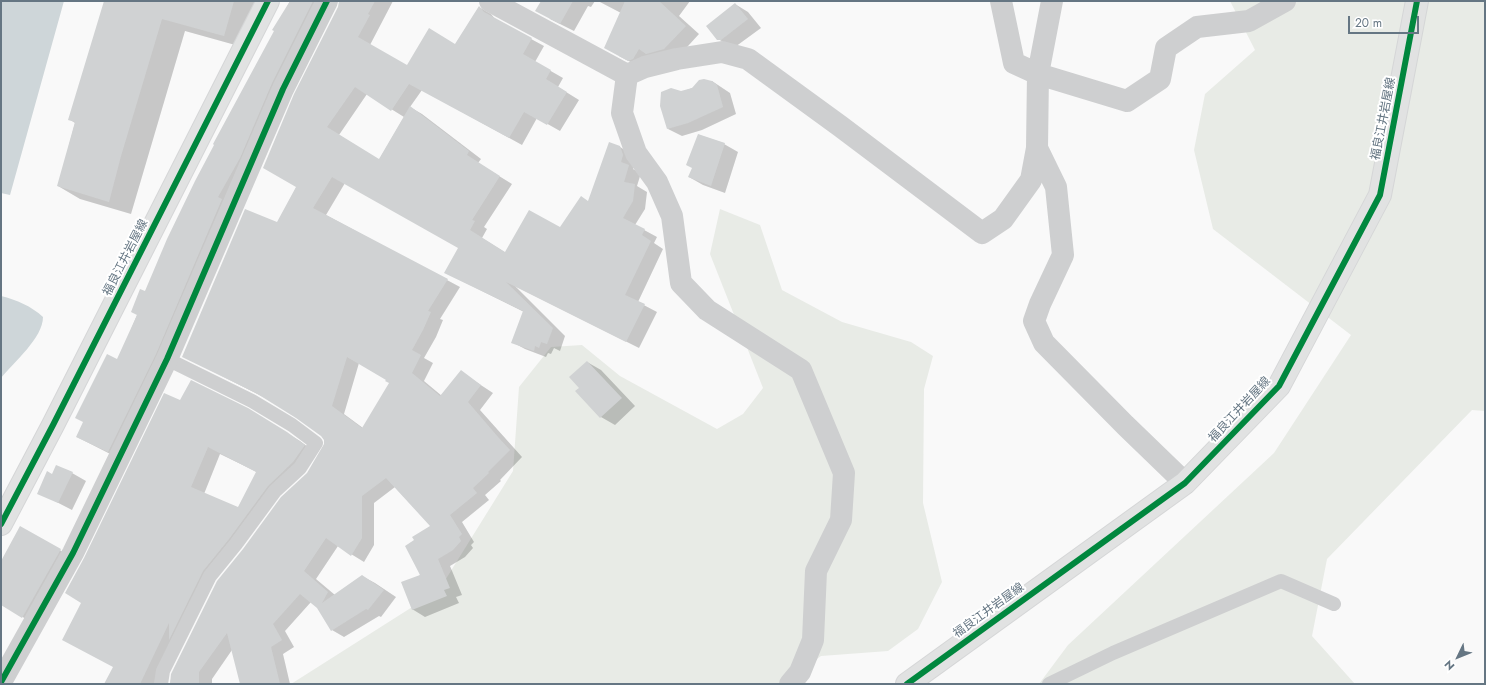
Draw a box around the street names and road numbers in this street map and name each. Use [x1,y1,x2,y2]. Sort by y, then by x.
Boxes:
street label: 福良江井岩屋線 [1369,76,1399,162]
street label: 福良江井岩屋線 [101,217,151,299]
street label: 福良江井岩屋線 [1206,374,1274,446]
street label: 福良江井岩屋線 [951,580,1027,642]

